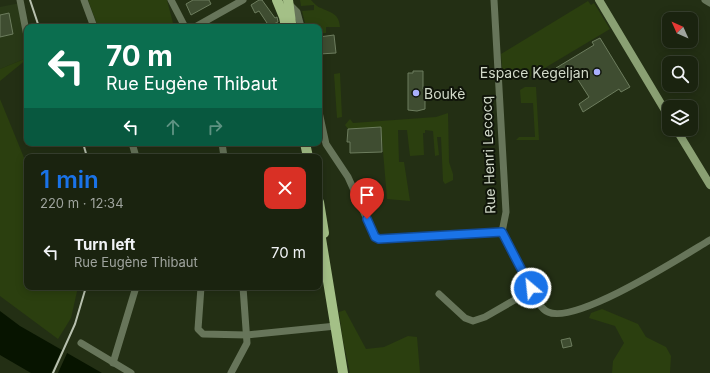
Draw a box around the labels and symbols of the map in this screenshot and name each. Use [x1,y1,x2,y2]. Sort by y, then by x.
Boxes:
north arrow [662,12,698,48]
place label: Espace Kegeljan [480,64,589,81]
marker: Espace Kegeljan [592,67,602,77]
place label: Boukè [424,85,465,102]
marker: Boukè [411,88,421,98]
street label: Rue Henri Lecocq [477,96,499,214]
pin [350,178,384,219]
position arrow [510,267,552,309]

